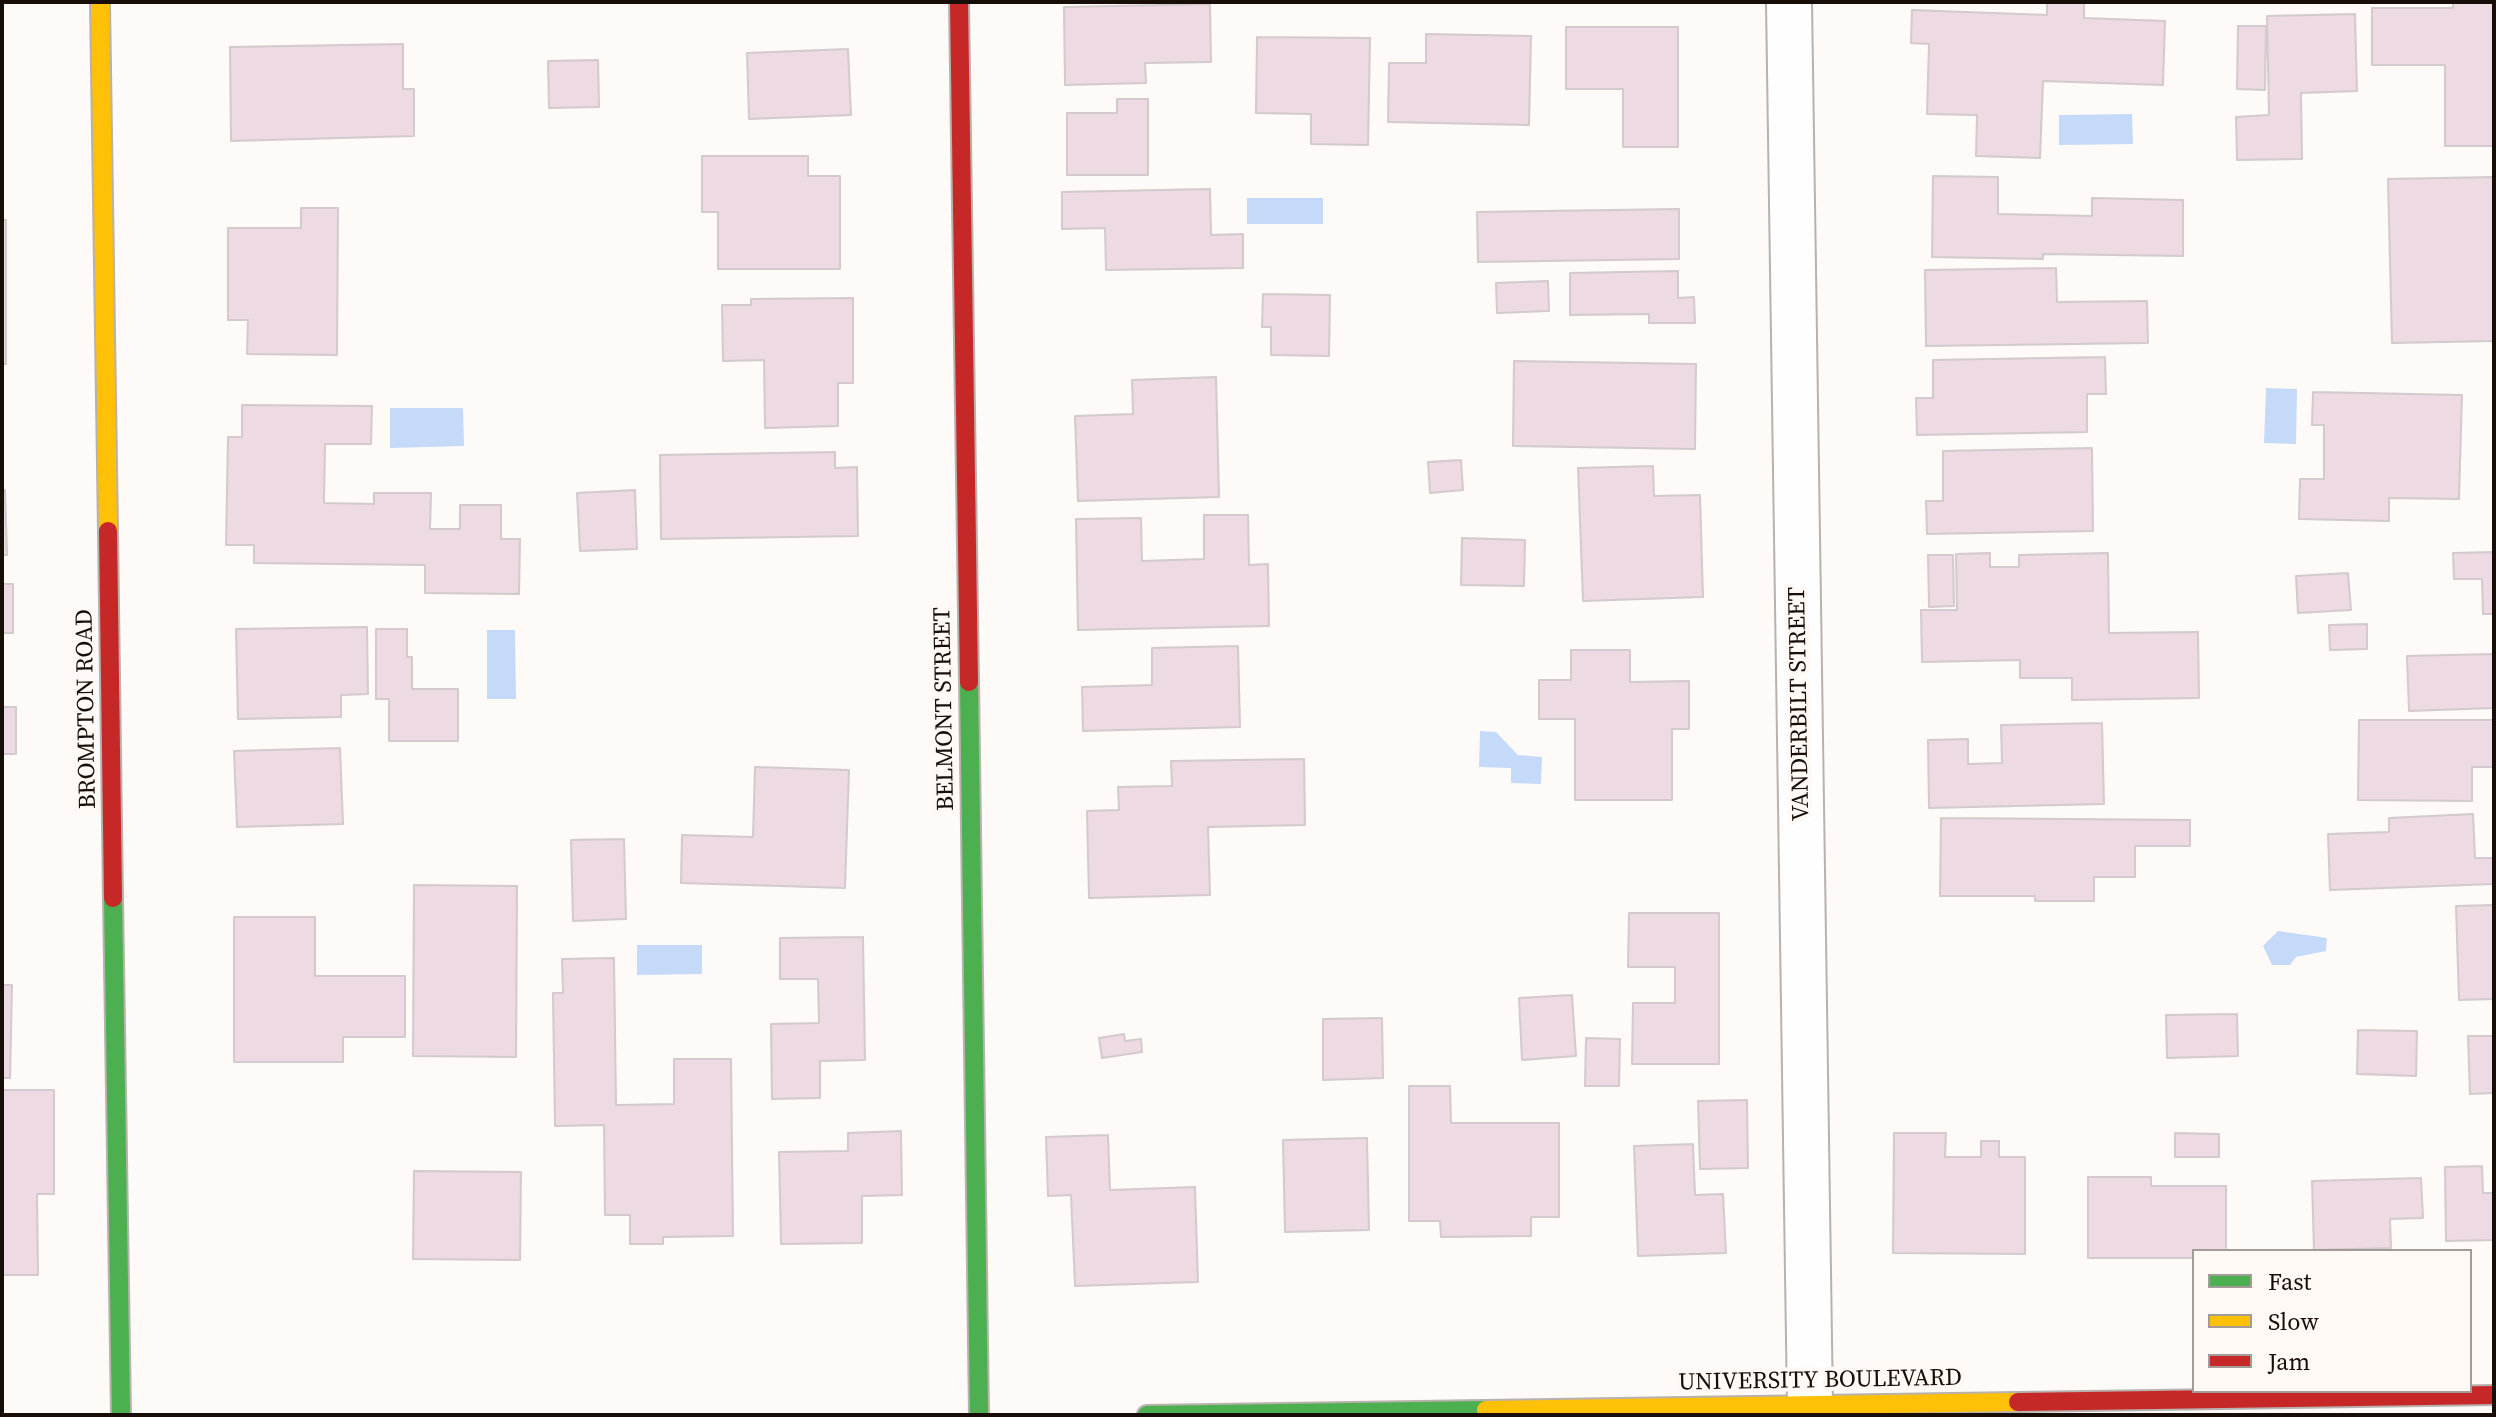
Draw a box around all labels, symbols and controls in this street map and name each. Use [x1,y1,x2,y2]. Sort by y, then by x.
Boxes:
street label: VANDERBILT STREET [1784,587,1816,821]
street label: BELMONT STREET [929,607,961,811]
street label: BROMPTON ROAD [71,609,103,809]
legend [2192,1249,2472,1393]
text: Fast [2268,1265,2311,1298]
text: Slow [2268,1305,2319,1338]
text: Jam [2268,1345,2310,1378]
street label: UNIVERSITY BOULEVARD [1678,1364,1962,1398]

